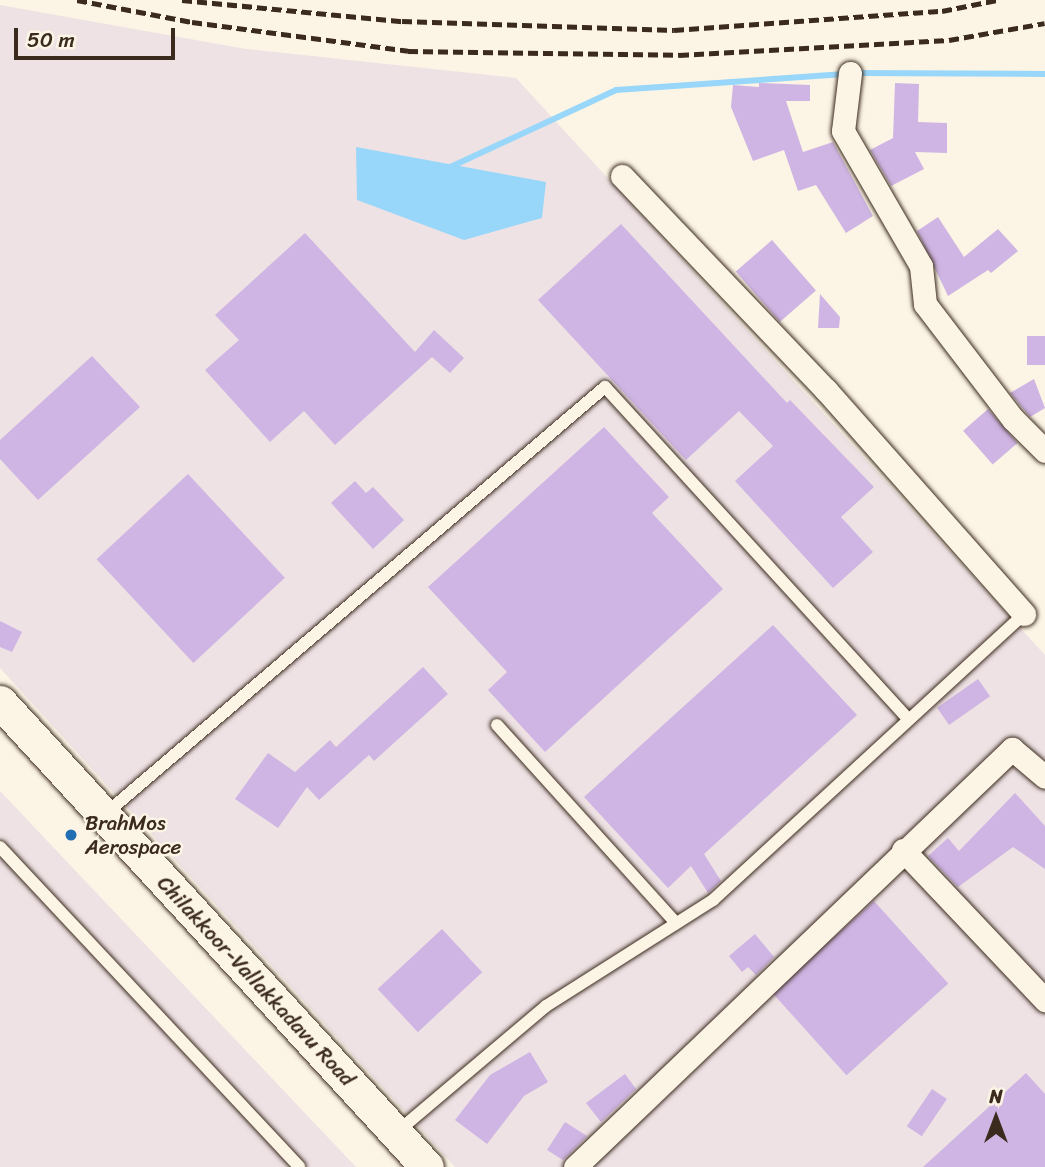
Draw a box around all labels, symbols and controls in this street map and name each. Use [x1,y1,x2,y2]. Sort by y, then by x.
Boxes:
scale bar [18,14,178,58]
text: 50 m [27,21,75,59]
place label: BrahMos Aerospace [85,810,181,860]
marker: BrahMos Aerospace [63,827,79,843]
street label: Chilakkoor-Vallakkadavu Road [152,871,360,1091]
text: N [989,1080,1003,1113]
north arrow [961,1083,1031,1153]

